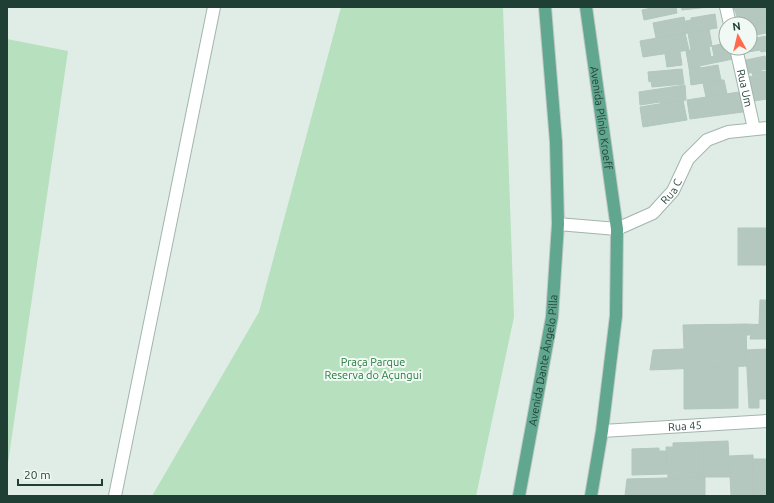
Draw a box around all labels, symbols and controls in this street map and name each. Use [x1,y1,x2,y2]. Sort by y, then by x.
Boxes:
north arrow [718,16,758,56]
text: N [732,20,742,33]
street label: Avenida Plínio Kroeff [588,66,615,171]
street label: Rua Um [735,68,755,108]
street label: Rua C [658,177,684,206]
street label: Avenida Dante Ângelo Pilla [526,294,559,427]
park label: Praça Parque Reserva do Açungui [324,356,422,381]
street label: Rua 45 [668,419,702,433]
scale bar [18,461,102,487]
text: 20 m [24,468,51,481]

